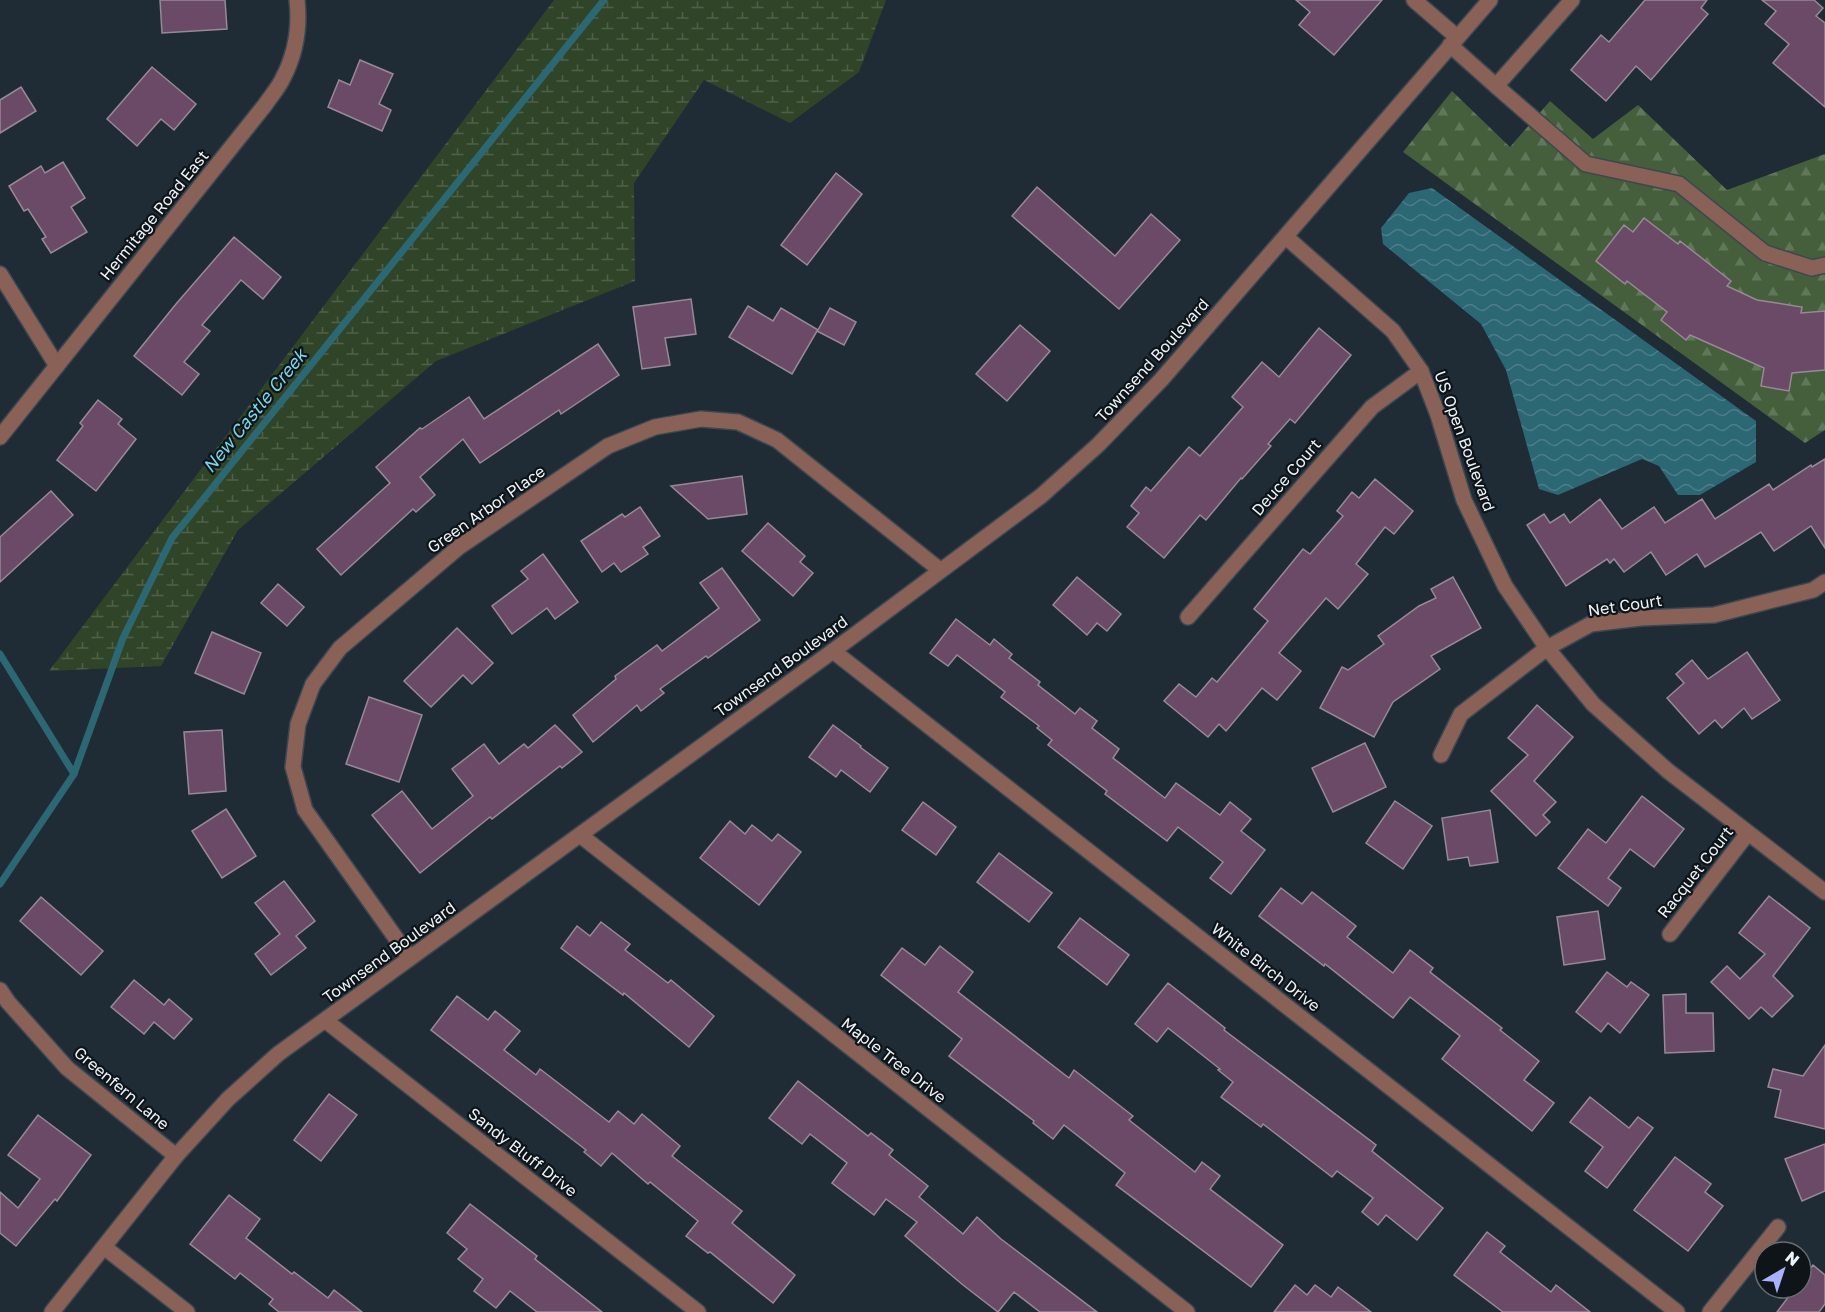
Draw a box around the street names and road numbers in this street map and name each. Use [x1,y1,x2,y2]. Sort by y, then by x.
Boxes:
street label: Hermitage Road East [95,146,213,284]
street label: Townsend Boulevard [1091,294,1213,426]
street label: US Open Boulevard [1430,368,1500,514]
street label: Deuce Court [1247,434,1325,520]
street label: Green Arbor Place [423,461,549,557]
street label: Net Court [1586,590,1664,620]
street label: Townsend Boulevard [711,611,851,721]
street label: Racquet Court [1653,822,1737,922]
street label: Townsend Boulevard [319,897,459,1007]
street label: White Birch Drive [1208,918,1324,1016]
street label: Maple Tree Drive [838,1013,950,1107]
street label: Greenfern Lane [70,1042,174,1134]
street label: Sandy Bluff Drive [464,1103,582,1201]

